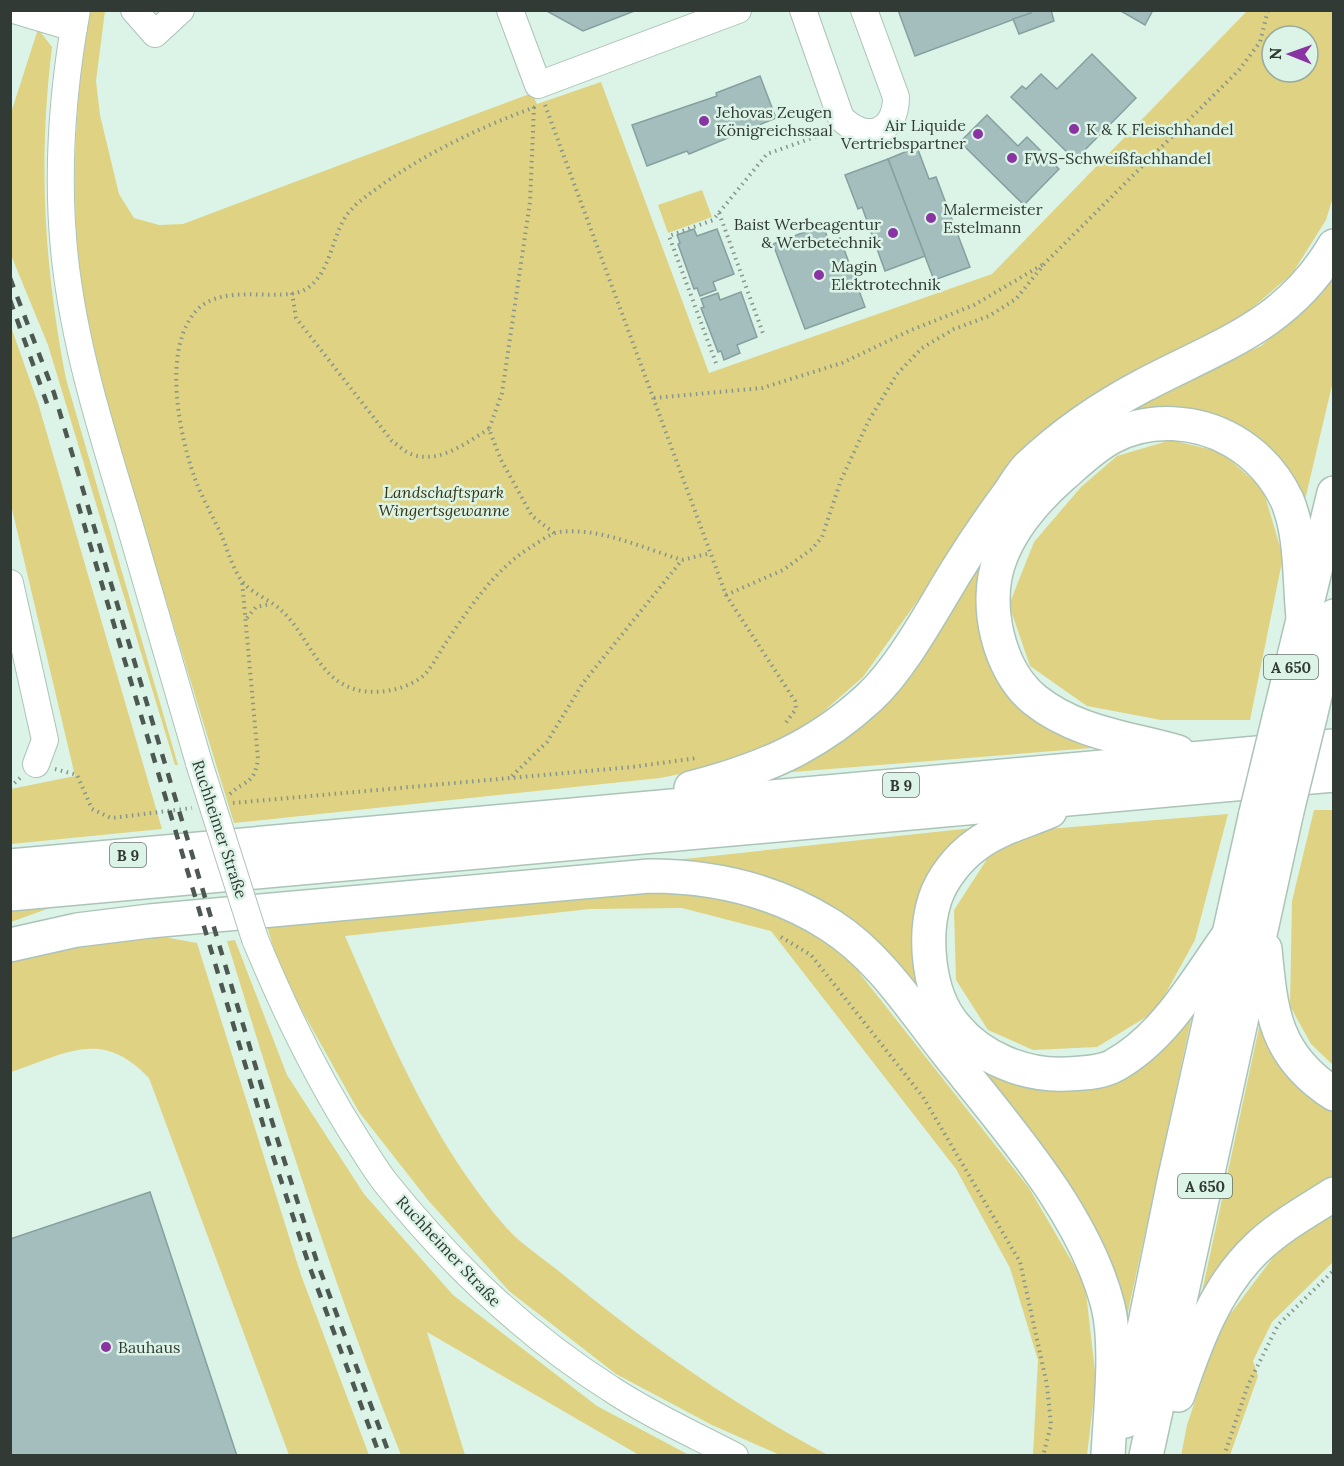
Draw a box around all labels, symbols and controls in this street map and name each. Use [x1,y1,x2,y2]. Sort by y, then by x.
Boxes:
north arrow [1260,24,1320,84]
text: N [1265,47,1285,60]
place label: Jehovas Zeugen Königreichssaal [715,102,833,140]
marker: Jehovas Zeugen Königreichssaal [697,114,711,128]
place label: Air Liquide Vertriebspartner [840,115,966,153]
place label: K & K Fleischhandel [1086,119,1234,139]
marker: K & K Fleischhandel [1067,122,1081,136]
marker: Air Liquide Vertriebspartner [971,127,985,141]
place label: FWS-Schweißfachhandel [1024,148,1211,168]
marker: FWS-Schweißfachhandel [1005,151,1019,165]
place label: Malermeister Estelmann [943,199,1043,237]
marker: Malermeister Estelmann [924,211,938,225]
place label: Baist Werbeagentur & Werbetechnik [734,214,881,252]
marker: Baist Werbeagentur & Werbetechnik [886,226,900,240]
place label: Magin Elektrotechnik [831,256,941,294]
marker: Magin Elektrotechnik [812,268,826,282]
park label: Landschaftspark Wingertsgewanne [378,482,510,520]
road number: A 650 [1264,655,1318,679]
street label: Ruchheimer Straße [188,757,252,901]
road number: B 9 [883,773,919,797]
road number: B 9 [110,843,146,867]
road number: A 650 [1178,1174,1232,1198]
street label: Ruchheimer Straße [392,1191,506,1311]
place label: Bauhaus [118,1337,180,1357]
marker: Bauhaus [99,1340,113,1354]

